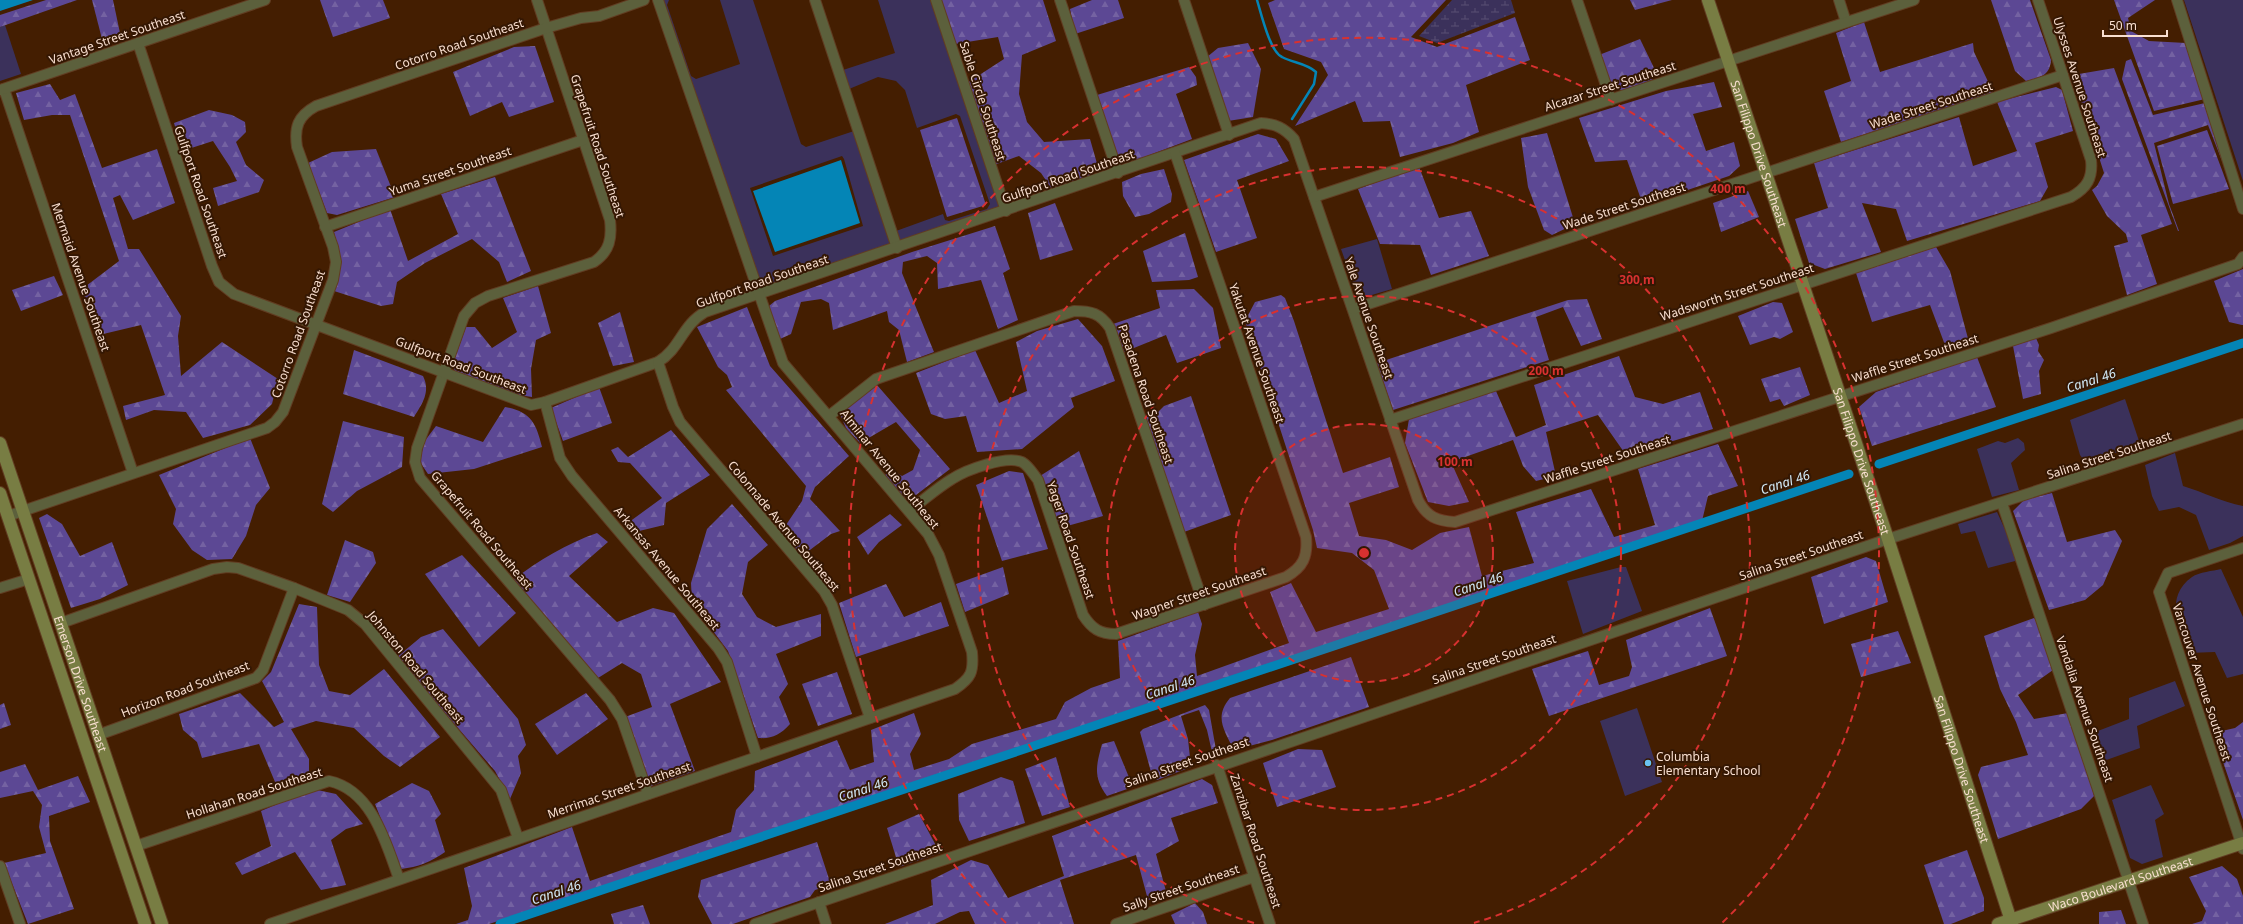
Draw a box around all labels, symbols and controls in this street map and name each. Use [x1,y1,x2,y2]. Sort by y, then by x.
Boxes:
street label: Vantage Street Southeast [47,6,188,68]
scale bar [2103,12,2167,38]
street label: Cotorro Road Southeast [392,14,526,74]
street label: Ulysses Avenue Southeast [2049,14,2111,160]
text: 50 m [2109,17,2137,34]
street label: Sable Circle Southeast [956,39,1011,163]
street label: Alcazar Street Southeast [1542,57,1678,115]
street label: Grapefruit Road Southeast [567,72,629,221]
street label: Wade Street Southeast [1867,77,1995,133]
street label: San Filippo Drive Southeast [1727,78,1792,230]
street label: Gulfport Road Southeast [170,124,232,261]
street label: Yuma Street Southeast [387,142,514,200]
street label: Gulfport Road Southeast [1000,145,1137,207]
street label: Wade Street Southeast [1560,178,1688,234]
text: 400 m [1710,180,1746,197]
street label: Mermaid Avenue Southeast [48,200,115,354]
street label: Gulfport Road Southeast [694,250,831,312]
street label: Yale Avenue Southeast [1340,255,1398,382]
street label: Wadsworth Street Southeast [1658,259,1817,325]
street label: Cotorro Road Southeast [267,267,329,400]
text: 300 m [1619,271,1655,288]
street label: Yakutat Avenue Southeast [1225,281,1289,426]
street label: Pasadena Road Southeast [1114,322,1178,467]
street label: Waffle Street Southeast [1850,329,1981,386]
street label: Gulfport Road Southeast [393,332,530,398]
text: 200 m [1528,362,1564,379]
water label: Canal 46 [2064,363,2119,396]
street label: San Filippo Drive Southeast [1829,385,1895,537]
street label: Alminar Avenue Southeast [836,406,944,533]
street label: Salina Street Southeast [2045,427,2174,483]
street label: Waffle Street Southeast [1542,430,1673,487]
text: 100 m [1437,453,1473,470]
street label: Colonnade Avenue Southeast [724,457,844,596]
water label: Canal 46 [1758,465,1813,498]
street label: Grapefruit Road Southeast [427,467,537,593]
street label: Yager Road Southeast [1043,479,1099,602]
street label: Arkansas Avenue Southeast [610,503,724,634]
street label: Salina Street Southeast [1737,526,1866,584]
centre of rings [1357,546,1371,560]
street label: Wagner Street Southeast [1130,562,1269,624]
water label: Canal 46 [1451,567,1506,600]
street label: Vancouver Avenue Southeast [2169,601,2236,763]
street label: Johnston Road Southeast [363,606,469,727]
street label: Emerson Drive Southeast [50,613,112,755]
street label: Salina Street Southeast [1430,630,1559,688]
street label: Vandalia Avenue Southeast [2052,634,2118,785]
street label: Horizon Road Southeast [118,656,252,721]
water label: Canal 46 [1143,670,1198,703]
street label: San Filippo Drive Southeast [1930,693,1994,846]
street label: Salina Street Southeast [1123,733,1252,791]
place label: Columbia Elementary School [1656,748,1761,779]
street label: Merrimac Street Southeast [545,757,694,823]
marker: Columbia Elementary School [1643,758,1653,768]
street label: Hollahan Road Southeast [184,763,325,823]
water label: Canal 46 [836,772,891,805]
street label: Zanzibar Road Southeast [1226,772,1286,911]
street label: Salina Street Southeast [816,838,945,896]
street label: Waco Boulevard Southeast [2046,852,2195,915]
street label: Sally Street Southeast [1121,860,1242,916]
water label: Canal 46 [529,875,584,908]

